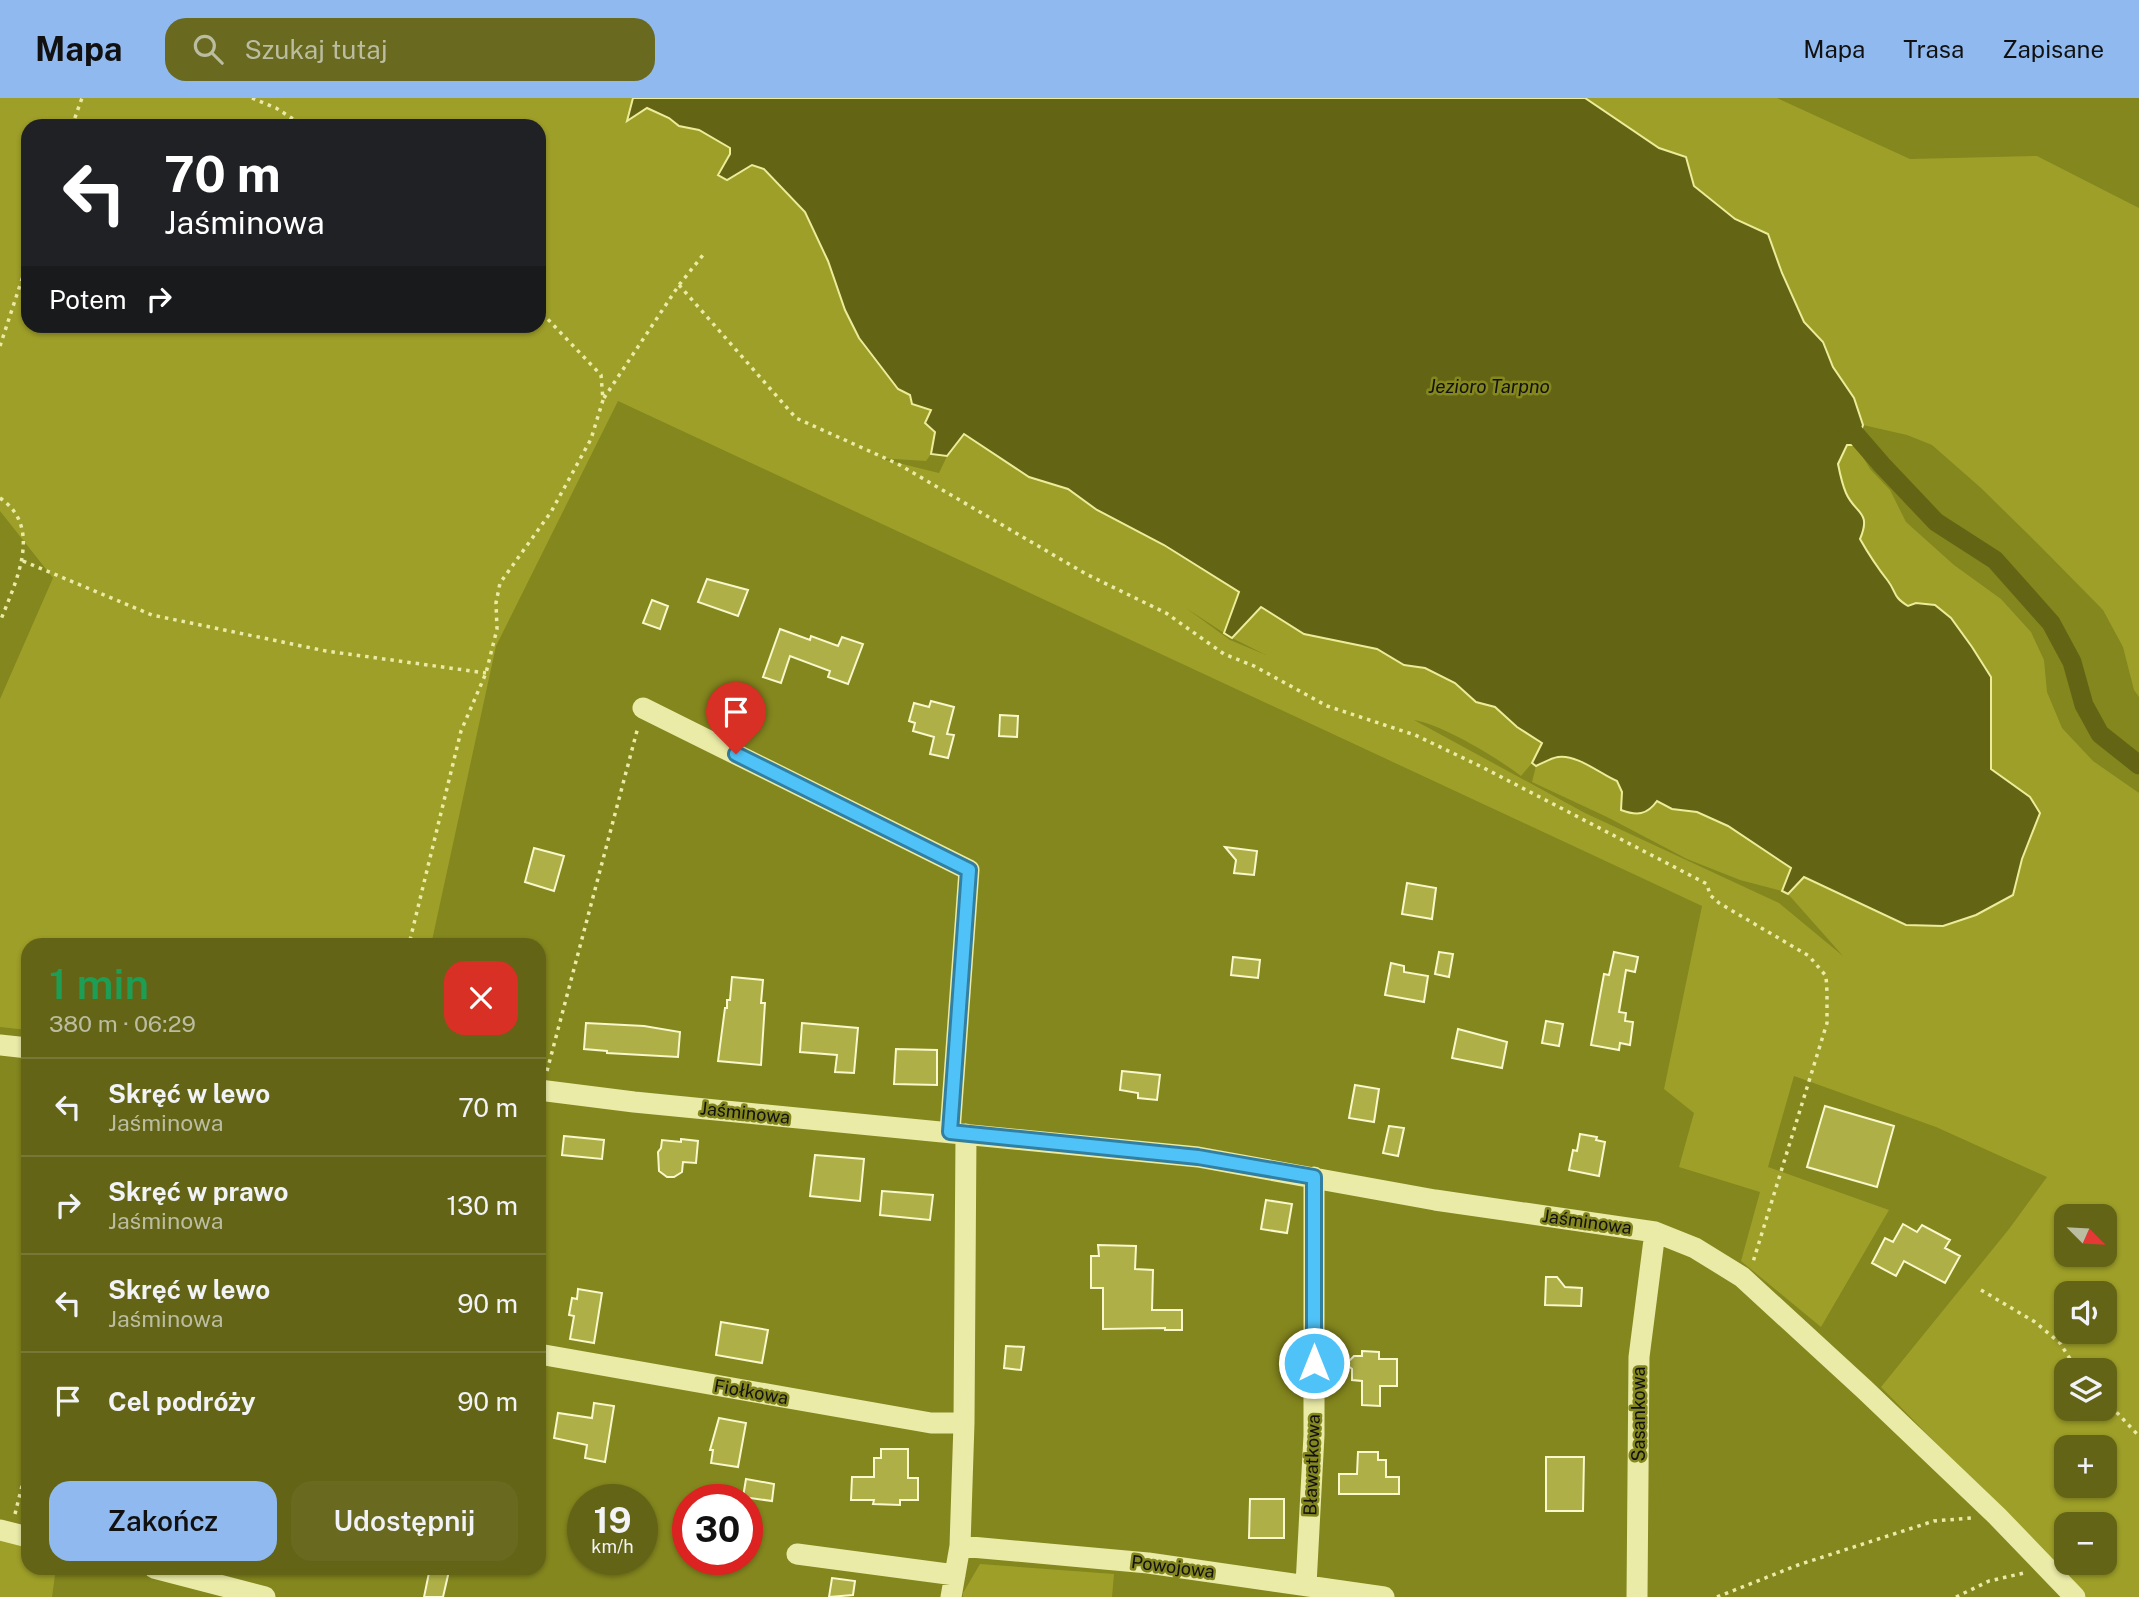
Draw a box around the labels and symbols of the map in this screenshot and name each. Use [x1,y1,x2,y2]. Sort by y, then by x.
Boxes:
water label: Jezioro Tarpno [1428,375,1550,397]
pin [706,682,766,754]
street label: Jaśminowa [699,1097,791,1128]
north arrow [2054,1204,2118,1267]
street label: Jaśminowa [1541,1205,1633,1238]
position arrow [1277,1326,1351,1400]
street label: Sasankowa [1628,1367,1649,1461]
street label: Fiołkowa [712,1375,790,1408]
street label: Bławatkowa [1299,1414,1324,1516]
speed limit sign: 30 [672,1484,763,1575]
street label: Powojowa [1130,1551,1216,1582]

